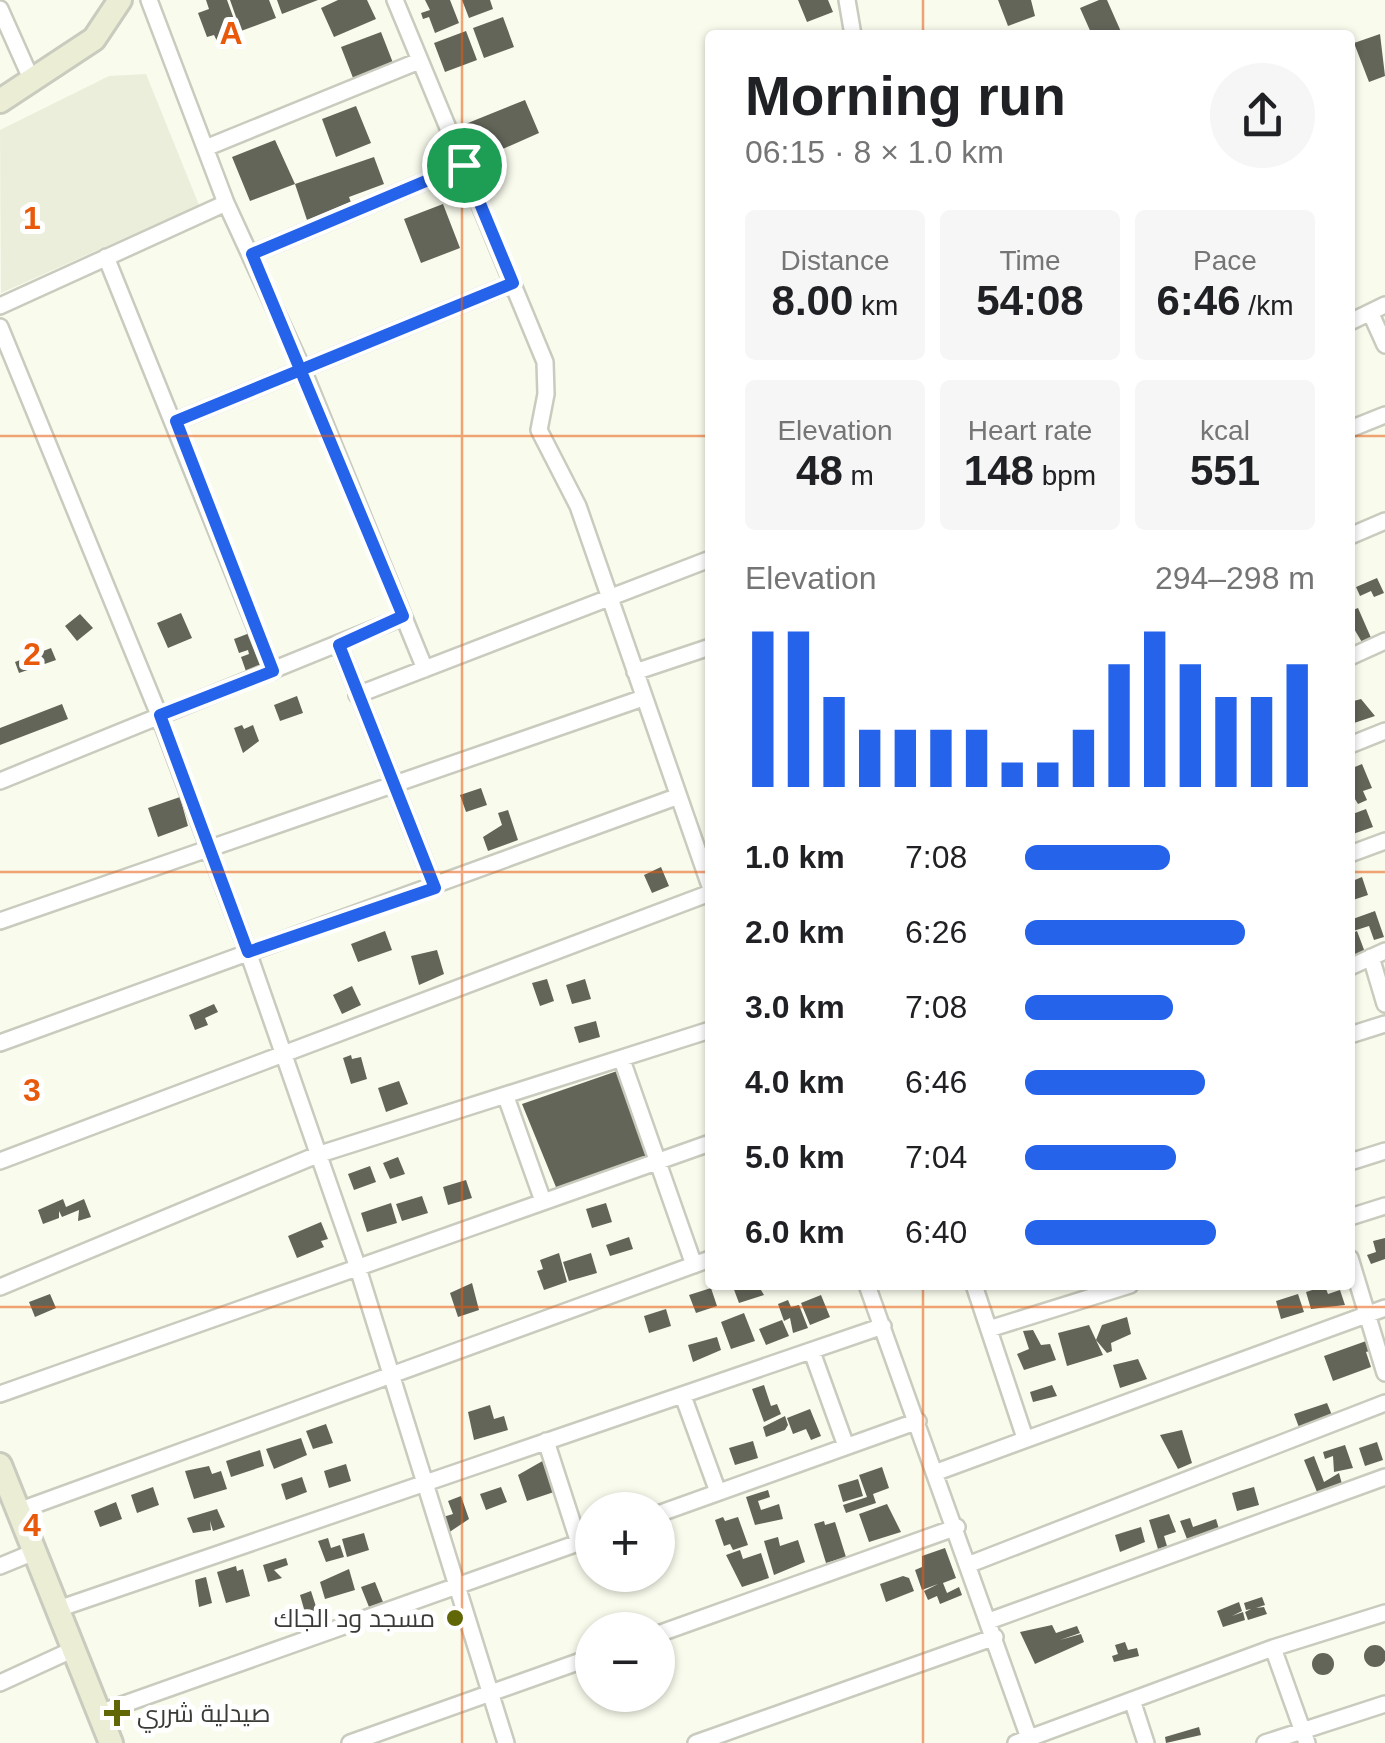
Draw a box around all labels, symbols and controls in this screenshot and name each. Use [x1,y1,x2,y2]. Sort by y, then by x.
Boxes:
text: A [219,15,243,51]
button: share [1210,63,1315,168]
text: Morning run [745,65,1066,127]
pin [422,123,507,208]
text: 06:15 · 8 × 1.0 km [745,134,1004,170]
icon: arrive [437,138,492,193]
text: 1 [23,200,41,236]
text: Distance [781,245,889,276]
text: Time [999,245,1061,276]
text: Pace [1193,245,1257,276]
text: 8.00 [772,277,853,324]
text: 54:08 [976,277,1084,324]
text: 6:46 [1157,277,1241,324]
text: km [853,290,898,321]
text: /km [1241,290,1293,321]
text: Elevation [777,415,893,446]
text: Heart rate [968,415,1092,446]
text: kcal [1200,415,1250,446]
text: 48 [796,447,843,494]
text: 148 [964,447,1034,494]
text: 551 [1190,447,1260,494]
text: m [843,460,874,491]
text: bpm [1034,460,1096,491]
text: Elevation [745,560,877,596]
text: 294–298 m [1155,560,1315,596]
text: 2 [23,636,41,672]
text: 1.0 km [745,839,845,875]
text: 7:08 [905,839,967,875]
text: 2.0 km [745,914,845,950]
text: 6:26 [905,914,967,950]
text: 3.0 km [745,989,845,1025]
text: 7:08 [905,989,967,1025]
text: 4.0 km [745,1064,845,1100]
text: 6:46 [905,1064,967,1100]
text: 3 [23,1072,41,1108]
text: 5.0 km [745,1139,845,1175]
text: 7:04 [905,1139,967,1175]
text: 6.0 km [745,1214,845,1250]
text: 6:40 [905,1214,967,1250]
map controls [575,1492,675,1712]
button: + [575,1492,675,1592]
text: 4 [23,1507,41,1543]
place label: مسجد ود الجاك [274,1604,435,1633]
marker: مسجد ود الجاك [444,1607,466,1629]
button: − [575,1612,675,1712]
place label: صيدلية شرري [137,1699,271,1733]
marker: صيدلية شرري [106,1702,128,1724]

